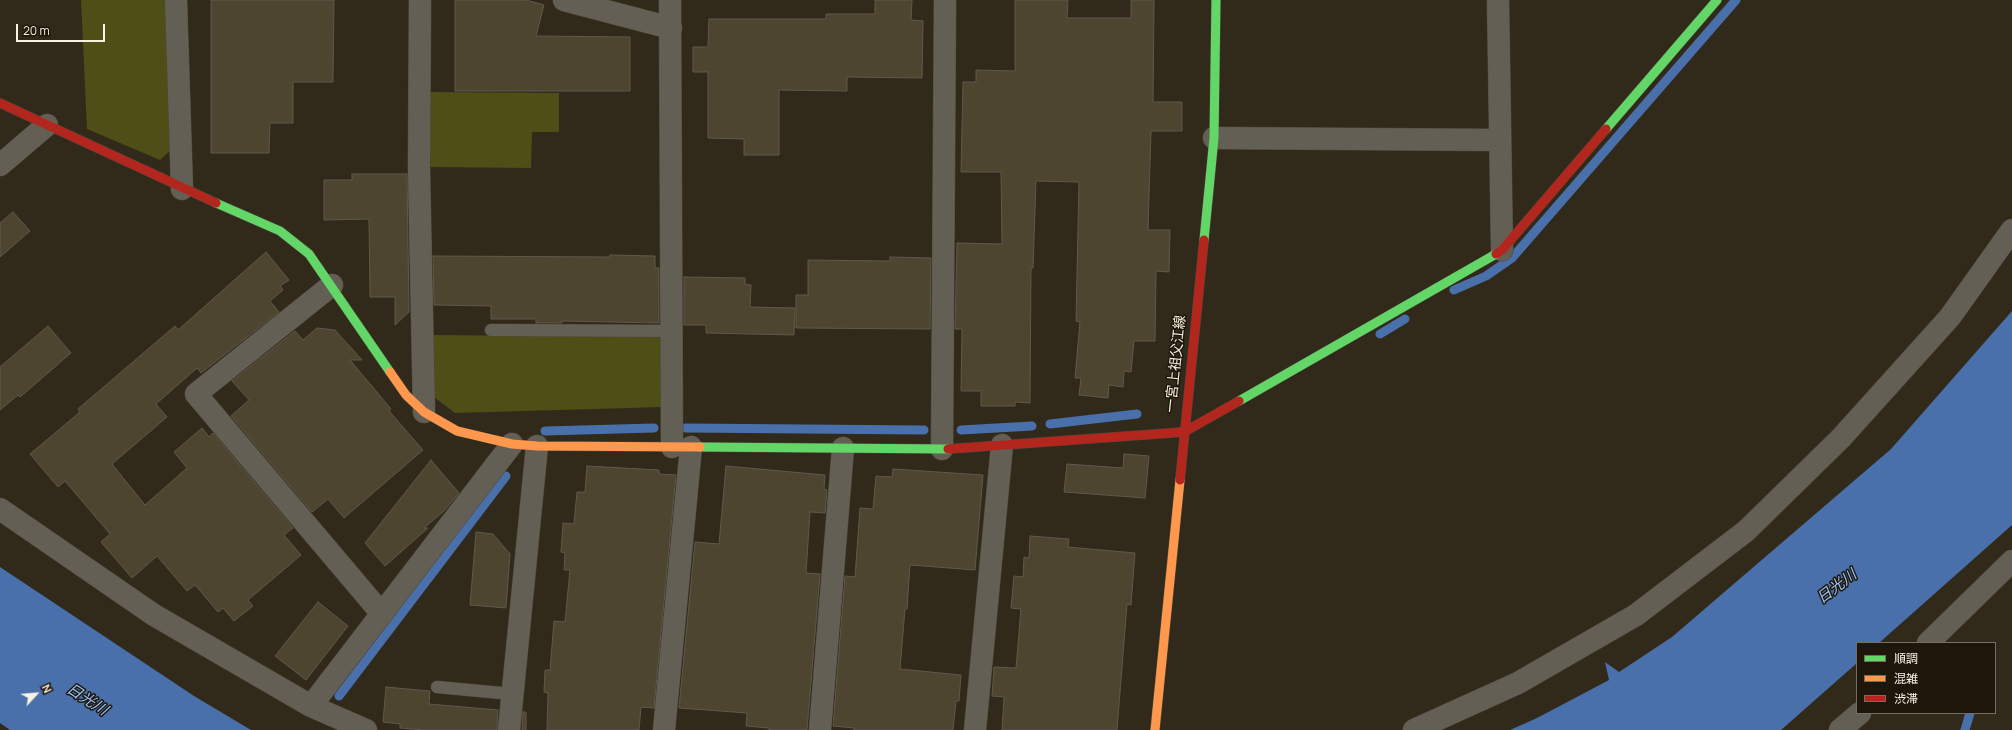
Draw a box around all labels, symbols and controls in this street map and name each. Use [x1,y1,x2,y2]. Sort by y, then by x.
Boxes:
scale bar [18,16,107,42]
text: 20 m [23,22,50,39]
street label: 一宮上祖父江線 [1163,314,1189,414]
water label: 日光川 [1814,566,1860,608]
legend [1856,642,1996,714]
text: 順調 [1894,650,1918,667]
text: 混雑 [1894,670,1918,687]
north arrow [16,674,56,714]
water label: 日光川 [63,680,111,720]
text: N [39,682,56,695]
text: 渋滞 [1894,690,1918,707]

